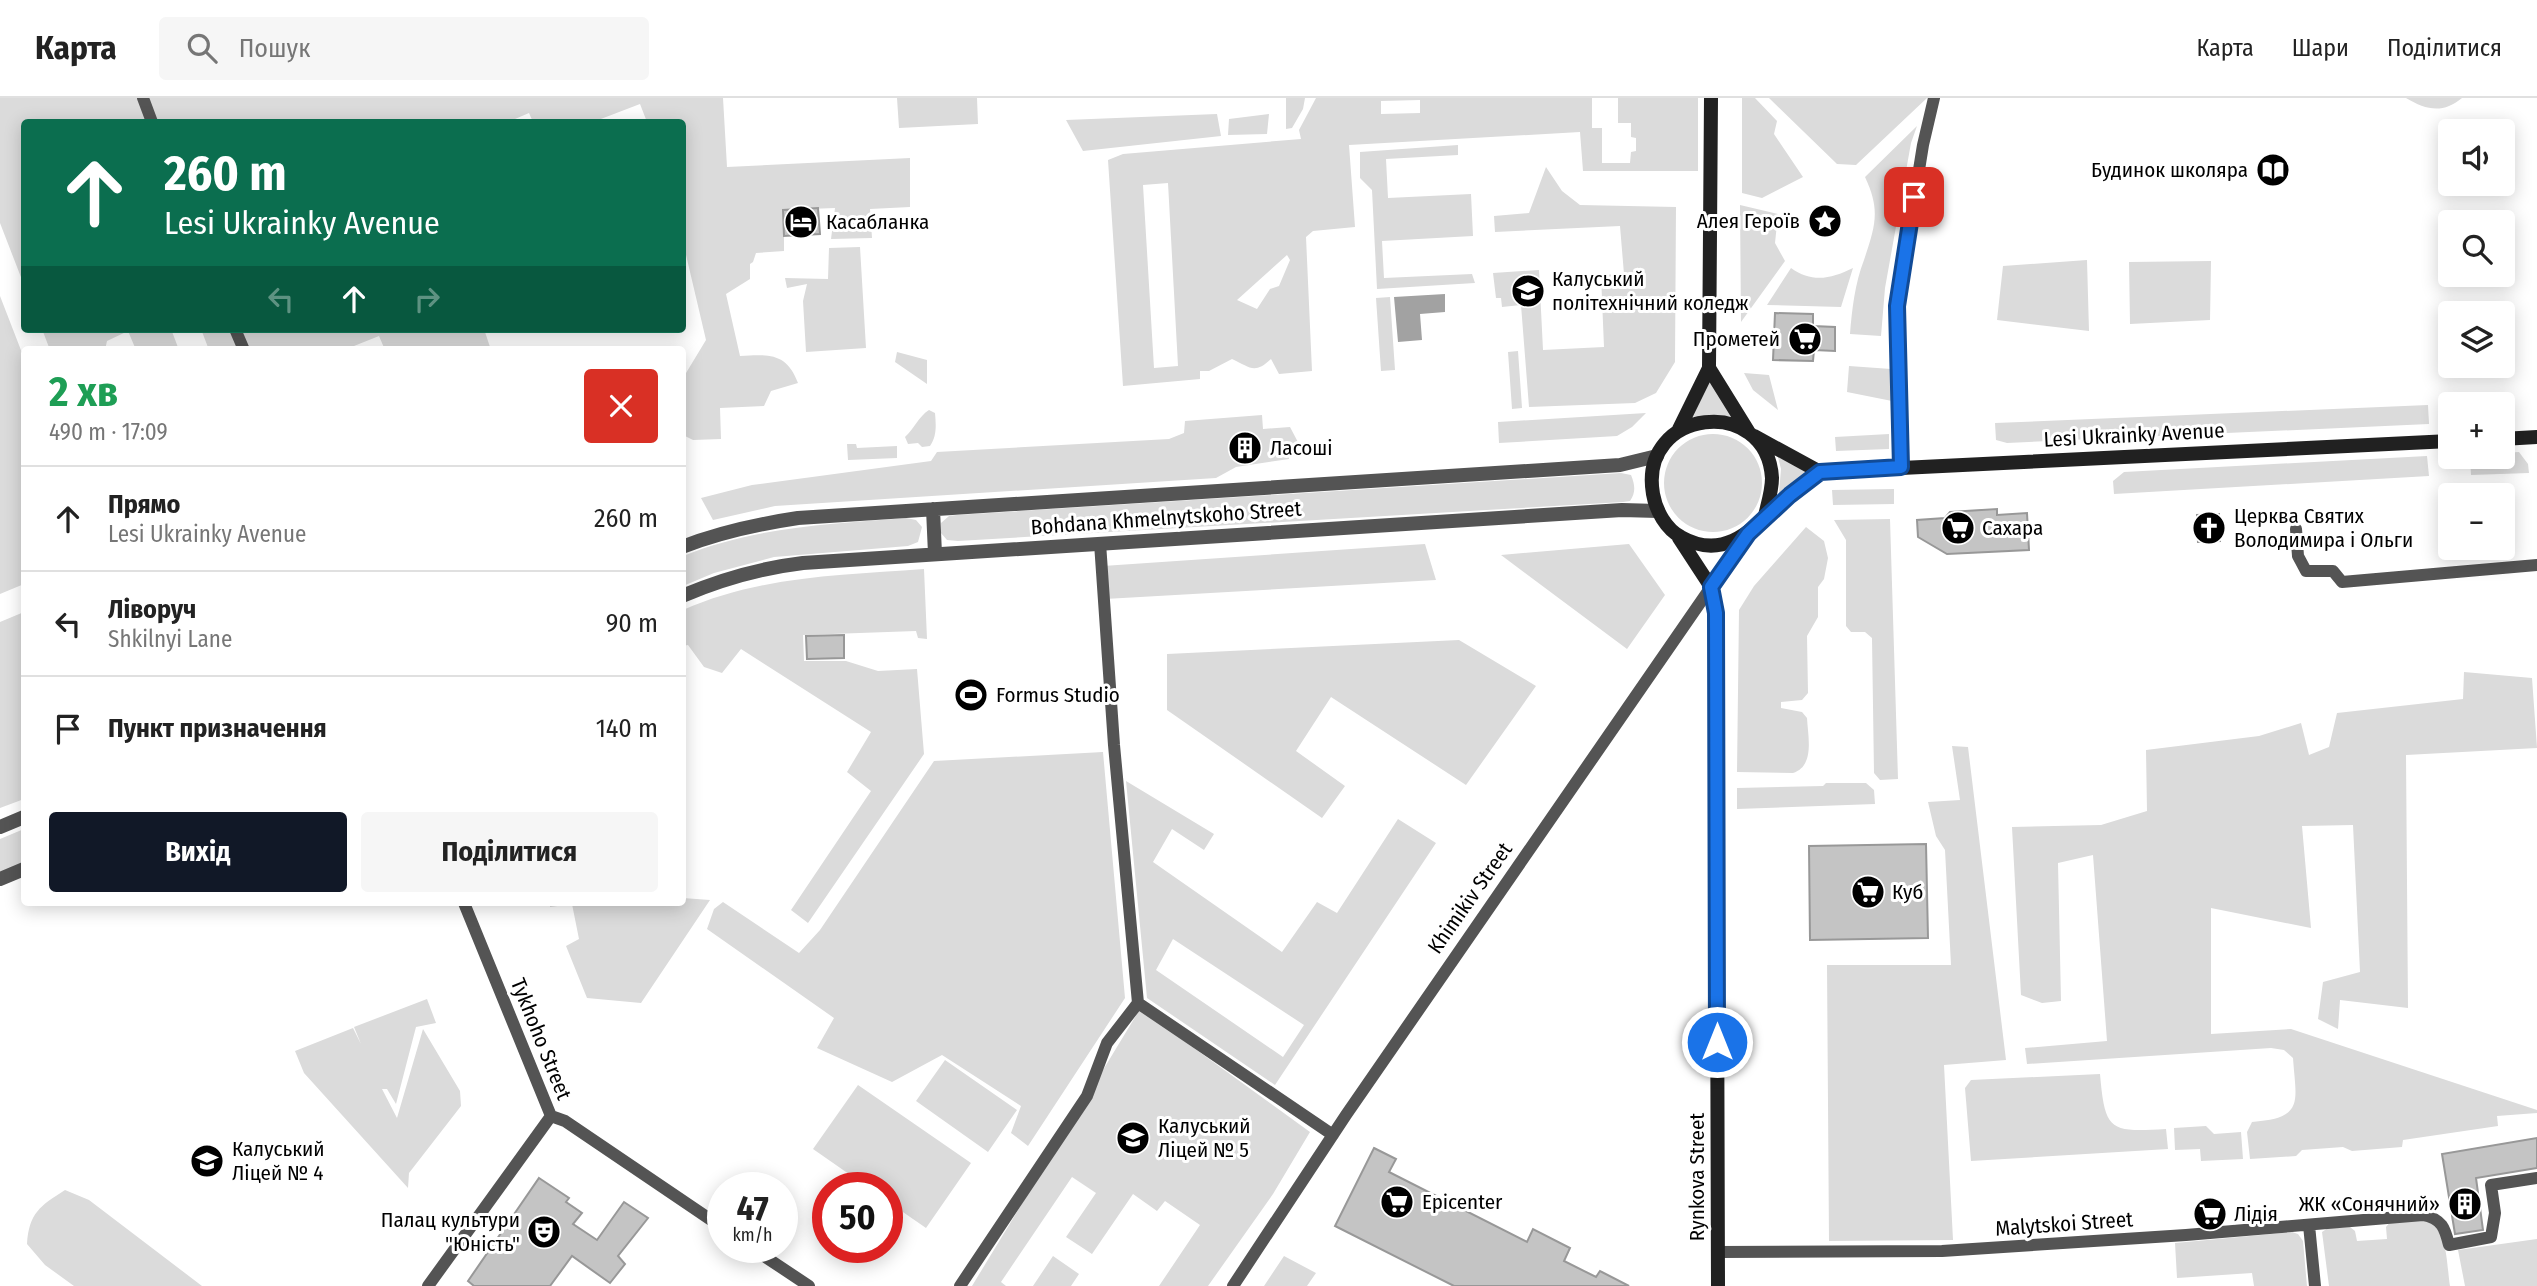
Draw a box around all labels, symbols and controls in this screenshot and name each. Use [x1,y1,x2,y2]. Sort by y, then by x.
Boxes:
search box [159,17,649,80]
text: Карта [35,28,117,68]
icon: search [183,29,221,67]
text: Пошук [239,33,310,64]
text: Карта [2196,34,2254,62]
text: Шари [2292,34,2349,62]
text: Поділитися [2387,34,2502,62]
map controls [2438,119,2515,560]
button: sound [2438,119,2515,196]
text: 260 m [164,144,287,203]
icon: ahead [49,147,140,238]
library icon: Будинок школяра [2254,151,2292,189]
place label: Будинок школяра [2091,157,2248,183]
pin [1884,167,1944,227]
icon: arrive [1895,178,1933,216]
place icon: Алея Героїв [1806,202,1844,240]
hotel icon: Касабланка [782,203,820,241]
text: Lesi Ukrainky Avenue [164,204,440,242]
place label: Алея Героїв [1697,208,1800,234]
place label: Касабланка [826,209,929,235]
button: search [2438,210,2515,287]
place label: Калуський політехнічний коледж [1552,266,1749,316]
school or university icon: Калуський політехнічний коледж [1509,272,1547,310]
icon: left [262,280,300,318]
icon: ahead [335,280,373,318]
icon: right [408,280,446,318]
button: layers [2438,301,2515,378]
supermarket icon: Прометей [1786,320,1824,358]
place label: Прометей [1693,326,1780,352]
text: 2 хв [49,367,118,417]
button: close [584,369,658,443]
button: + [2438,392,2515,469]
street label: Lesi Ukrainky Avenue [2043,417,2225,453]
text: 490 m · 17:09 [49,418,168,446]
building icon: Ласоші [1226,429,1264,467]
place label: Ласоші [1270,435,1333,461]
button: − [2438,483,2515,560]
text: Прямо [108,489,180,520]
street label: Bohdana Khmelnytskoho Street [1030,496,1302,540]
icon: ahead [49,500,87,538]
text: 260 m [594,503,658,534]
place label: Церква Святих Володимира і Ольги [2234,503,2413,553]
supermarket icon: Сахара [1939,509,1977,547]
church icon: Церква Святих Володимира і Ольги [2190,509,2228,547]
place label: Сахара [1982,515,2043,541]
text: Lesi Ukrainky Avenue [108,520,306,548]
text: Ліворуч [108,594,196,625]
icon: left [49,605,87,643]
text: 90 m [606,608,658,639]
text: Shkilnyi Lane [108,625,232,653]
sports icon: Formus Studio [952,676,990,714]
place label: Formus Studio [996,682,1120,708]
icon: arrive [49,710,87,748]
text: Пункт призначення [108,713,327,744]
text: 140 m [596,713,658,744]
button: Вихід [49,812,347,892]
button: Поділитися [361,812,658,892]
street label: Khimikiv Street [1422,837,1518,959]
supermarket icon: Куб [1849,873,1887,911]
place label: Куб [1892,879,1923,905]
street label: Tykhoho Street [505,974,577,1104]
position arrow [1680,1005,1754,1079]
place label: Калуський Ліцей № 5 [1158,1113,1251,1163]
street label: Rynkova Street [1684,1113,1710,1241]
school or university icon: Калуський Ліцей № 5 [1114,1119,1152,1157]
place label: Калуський Ліцей № 4 [232,1136,325,1186]
school or university icon: Калуський Ліцей № 4 [188,1142,226,1180]
speed limit sign: 50 [812,1172,903,1263]
supermarket icon: Epicenter [1378,1183,1416,1221]
building icon: ЖК «Сонячний» [2446,1185,2484,1223]
text: 47 [736,1187,769,1229]
place label: Epicenter [1422,1189,1503,1215]
place label: ЖК «Сонячний» [2299,1191,2440,1217]
supermarket icon: Лідія [2191,1195,2229,1233]
place label: Лідія [2234,1201,2278,1227]
street label: Malytskoi Street [1994,1206,2134,1242]
place label: Палац культури "Юність" [381,1207,520,1257]
theatre icon: Палац культури "Юність" [525,1213,563,1251]
text: km/h [732,1224,773,1246]

